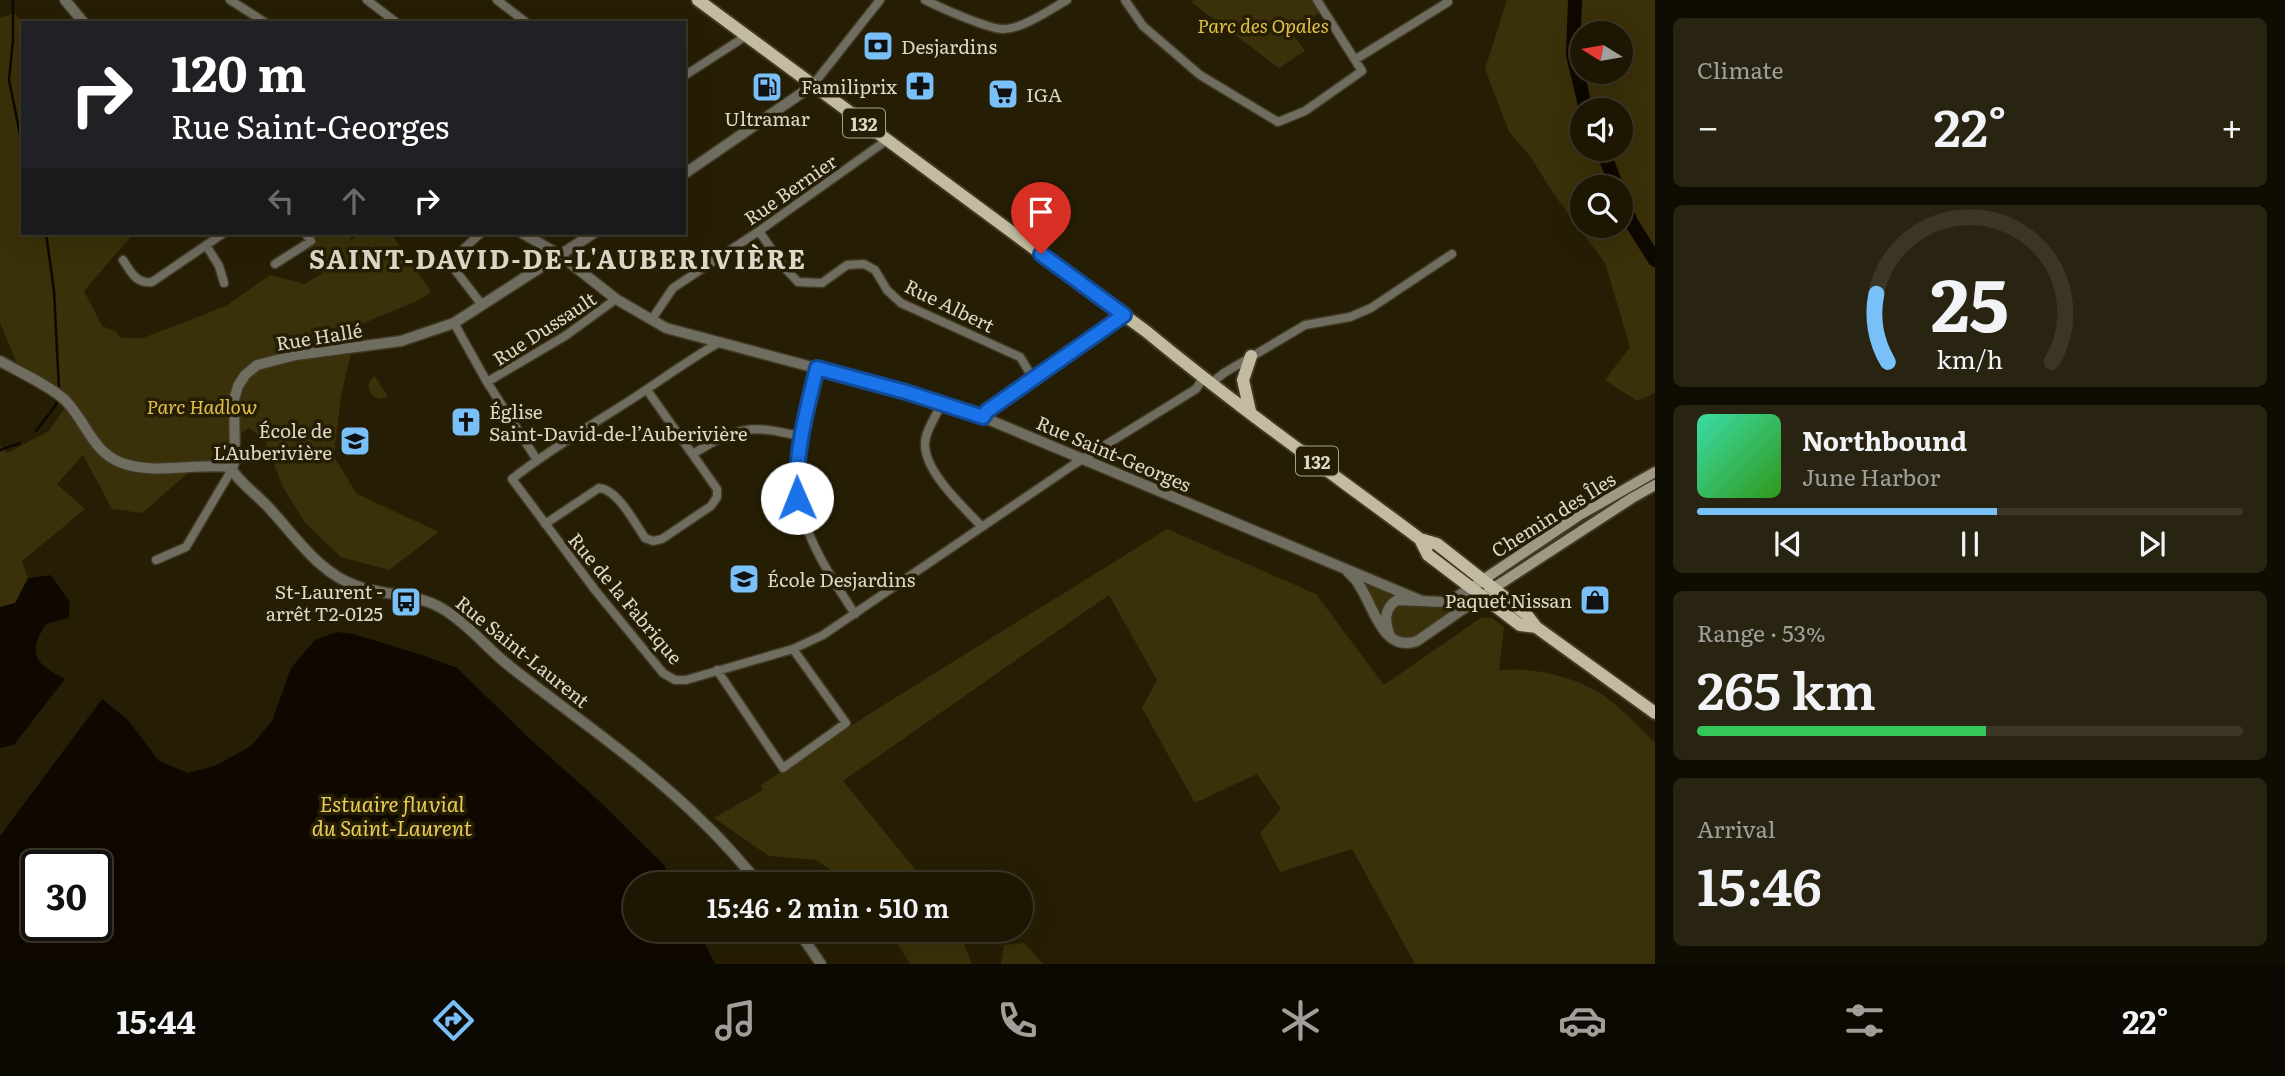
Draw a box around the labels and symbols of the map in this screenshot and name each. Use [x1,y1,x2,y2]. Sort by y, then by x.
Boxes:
park label: Parc des Opales [1197,11,1329,39]
north arrow [1570,21,1633,84]
bank icon: Desjardins [861,29,895,63]
place label: Desjardins [901,32,997,60]
pharmacy icon: Familiprix [903,69,937,103]
fuel station icon: Ultramar [750,70,784,104]
place label: Familiprix [801,72,897,100]
supermarket icon: IGA [986,77,1020,111]
place label: IGA [1026,80,1062,108]
place label: Ultramar [724,104,810,132]
road number: 132 [843,109,885,138]
street label: Rue Bernier [738,147,842,231]
pin [1011,182,1071,254]
district label: SAINT-DAVID-DE-L'AUBERIVIÈRE [309,238,807,277]
street label: Rue Albert [900,271,1000,339]
street label: Rue Dussault [487,284,601,372]
street label: Rue Hallé [274,315,364,357]
park label: Parc Hadlow [146,392,258,420]
place label: Église Saint-David-de-l’Auberivière [489,397,748,447]
church icon: Église Saint-David-de-l’Auberivière [449,405,483,439]
street label: Rue Saint-Georges [1032,408,1196,498]
place label: École de L'Auberivière [213,416,332,466]
school or university icon: École de L'Auberivière [338,424,372,458]
road number: 132 [1296,447,1338,476]
position arrow [760,461,834,535]
street label: Chemin des Îles [1485,464,1621,563]
street label: Rue de la Fabrique [562,526,690,670]
school or university icon: École Desjardins [727,562,761,596]
place label: École Desjardins [767,565,916,593]
place label: St-Laurent - arrêt T2-0125 [266,577,383,627]
shop icon: Paquet Nissan [1578,583,1612,617]
bus stop icon: St-Laurent - arrêt T2-0125 [389,585,423,619]
place label: Paquet Nissan [1445,586,1572,614]
street label: Rue Saint-Laurent [450,588,596,714]
water label: Estuaire fluvial du Saint-Laurent [312,787,473,842]
speed limit sign: 30 [21,850,112,941]

